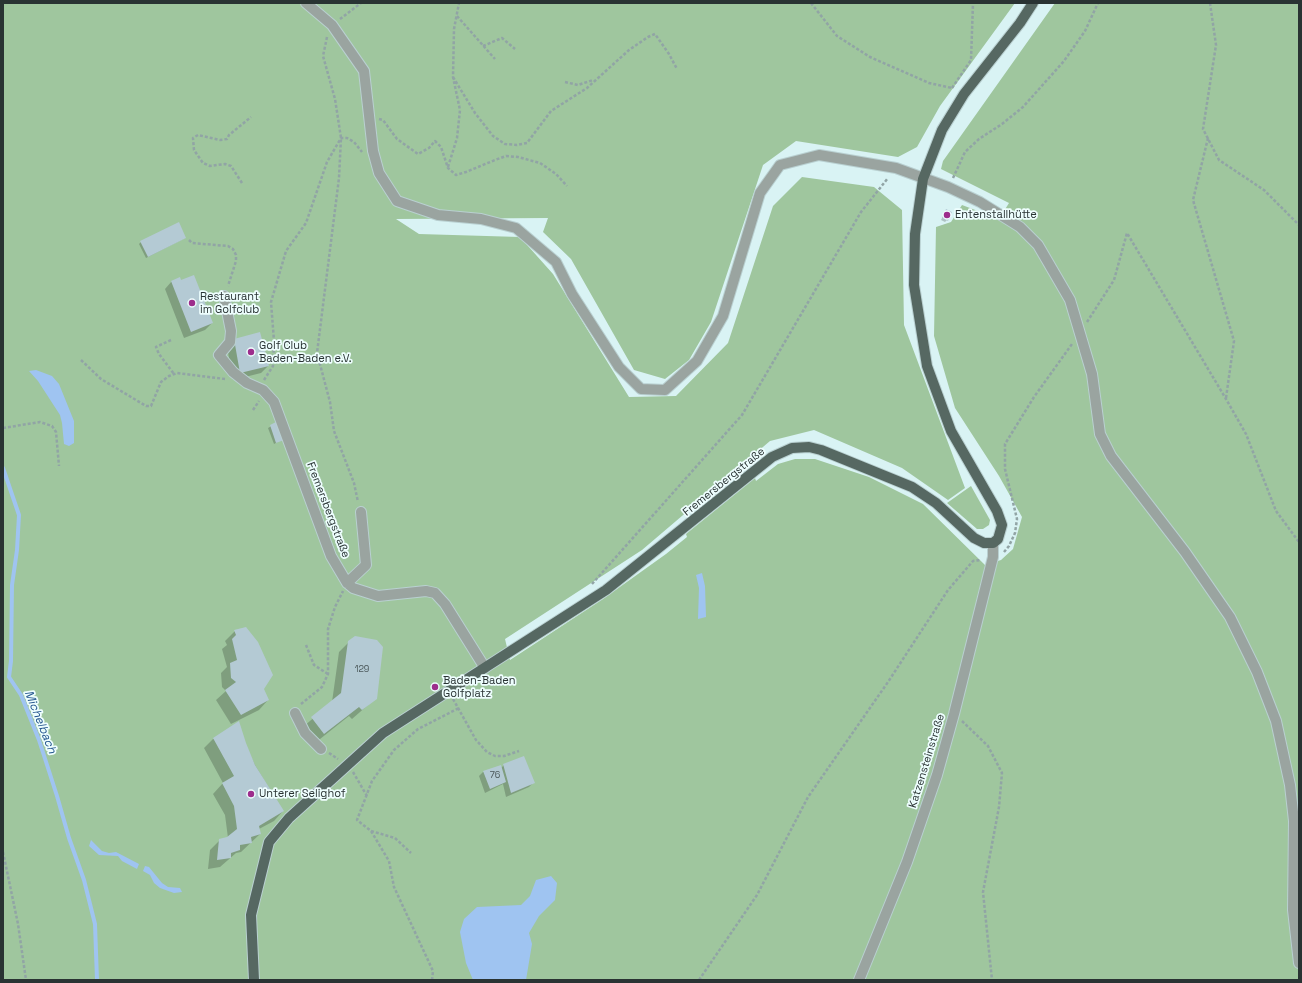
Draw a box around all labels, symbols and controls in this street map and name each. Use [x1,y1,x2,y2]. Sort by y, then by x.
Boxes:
place label: Entenstallhütte [955,208,1037,222]
marker: Entenstallhütte [942,210,952,220]
place label: Restaurant im Golfclub [200,290,259,316]
marker: Restaurant im Golfclub [187,298,197,308]
place label: Golf Club Baden-Baden e.V. [259,339,352,365]
marker: Golf Club Baden-Baden e.V. [246,347,256,357]
street label: Fremersbergstraße [681,445,767,519]
street label: Fremersbergstraße [304,460,352,560]
house number: 129 [355,665,369,675]
place label: Baden-Baden Golfplatz [443,674,516,700]
marker: Baden-Baden Golfplatz [430,682,440,692]
water label: Michelbach [21,688,59,756]
street label: Katzensteinstraße [906,712,948,810]
house number: 76 [490,771,500,781]
place label: Unterer Selighof [259,787,346,801]
marker: Unterer Selighof [246,789,256,799]

